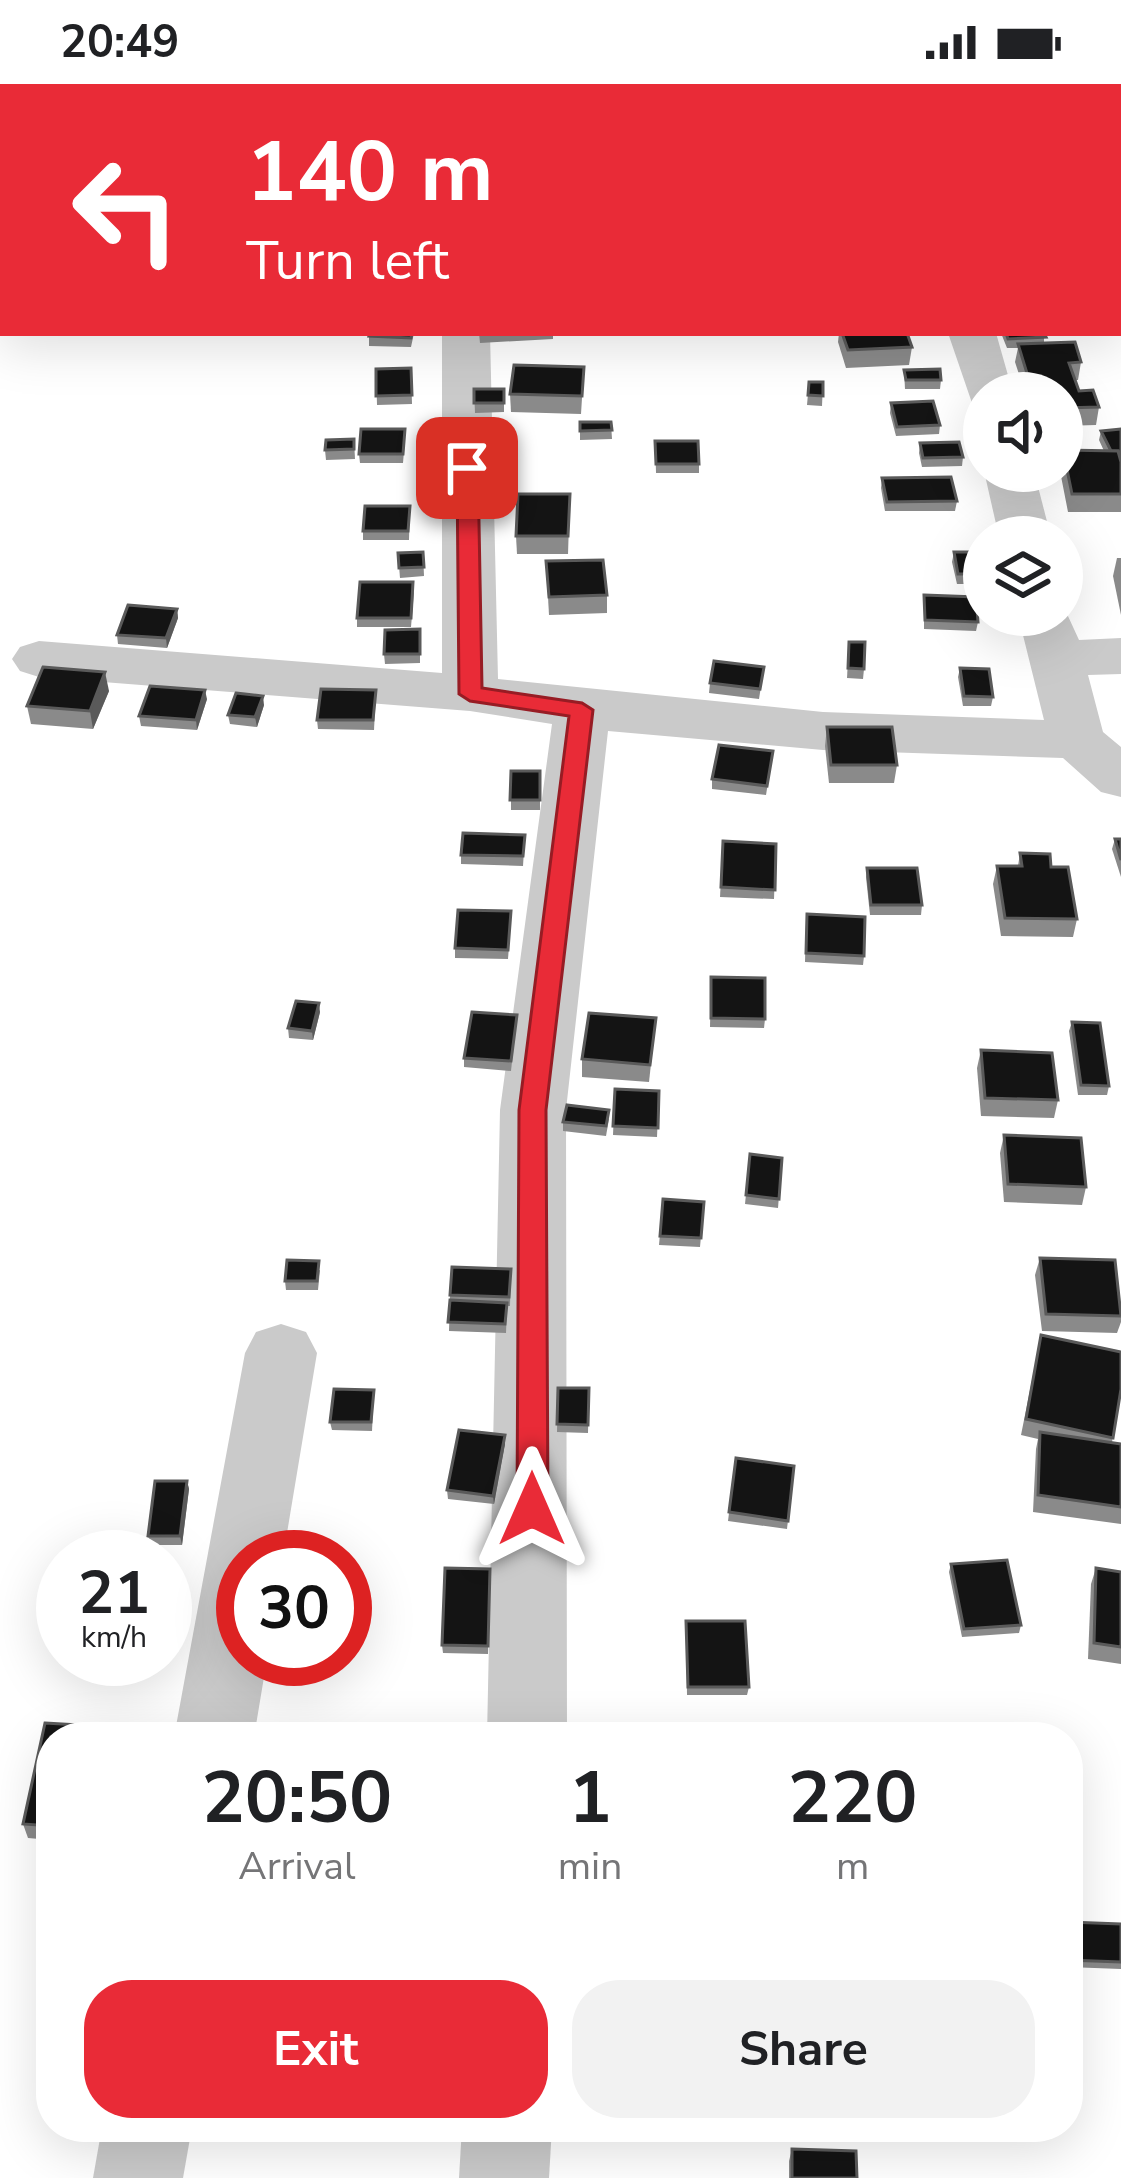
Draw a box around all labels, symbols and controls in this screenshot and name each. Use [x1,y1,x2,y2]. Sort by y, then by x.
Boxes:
text: 20:49 [60,12,179,73]
text: 140 m [246,115,494,230]
icon: left [48,132,204,288]
text: Turn left [246,224,449,298]
map controls [963,372,1083,636]
button: sound [963,372,1083,492]
pin [416,417,518,519]
icon: arrive [434,435,500,501]
button: layers [963,516,1083,636]
position arrow [469,1446,595,1572]
speed limit sign: 30 [216,1530,372,1686]
text: 21 [78,1552,150,1634]
text: km/h [81,1617,147,1658]
text: 20:50 [202,1749,392,1847]
text: 1 [568,1749,612,1847]
text: 220 [788,1749,917,1847]
text: Arrival [238,1840,356,1893]
text: min [558,1840,622,1893]
text: m [836,1840,869,1893]
button: Exit [84,1980,548,2118]
button: Share [572,1980,1035,2118]

